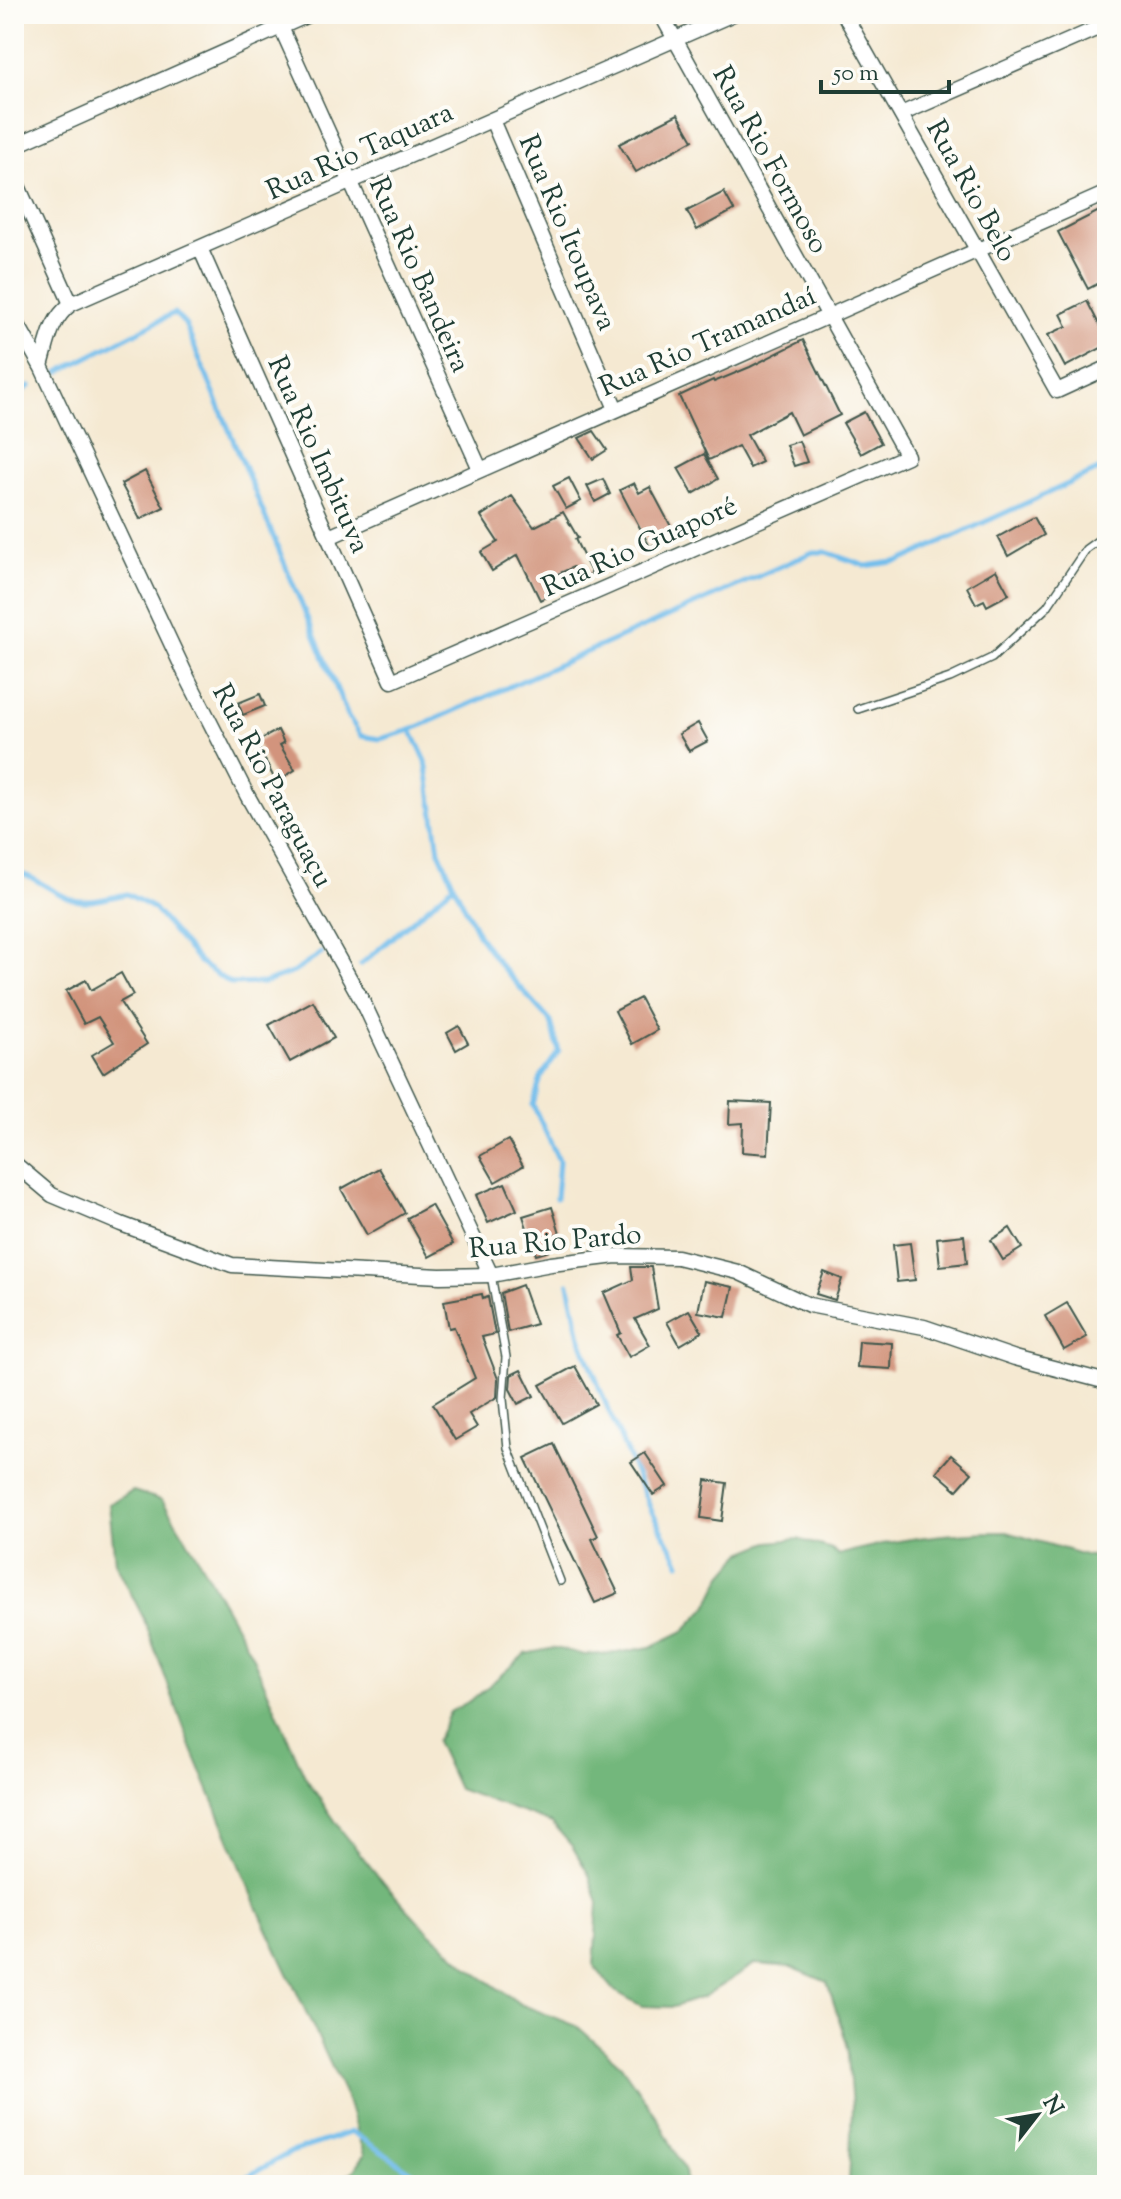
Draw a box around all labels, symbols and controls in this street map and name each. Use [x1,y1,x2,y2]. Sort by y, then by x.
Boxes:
scale bar [821,44,949,94]
text: 50 m [831,57,879,91]
street label: Rua Rio Formoso [701,59,838,262]
street label: Rua Rio Taquara [260,94,460,212]
street label: Rua Rio Belo [915,113,1026,270]
street label: Rua Rio Itoupava [507,129,626,337]
street label: Rua Rio Bandeira [357,171,479,379]
street label: Rua Rio Tramandaí [594,277,823,408]
street label: Rua Rio Imbituva [256,350,379,560]
street label: Rua Rio Guaporé [536,487,744,609]
street label: Rua Rio Paraguaçu [201,677,342,895]
street label: Rua Rio Pardo [467,1216,643,1270]
north arrow [997,2075,1077,2155]
text: N [1033,2090,1070,2122]

